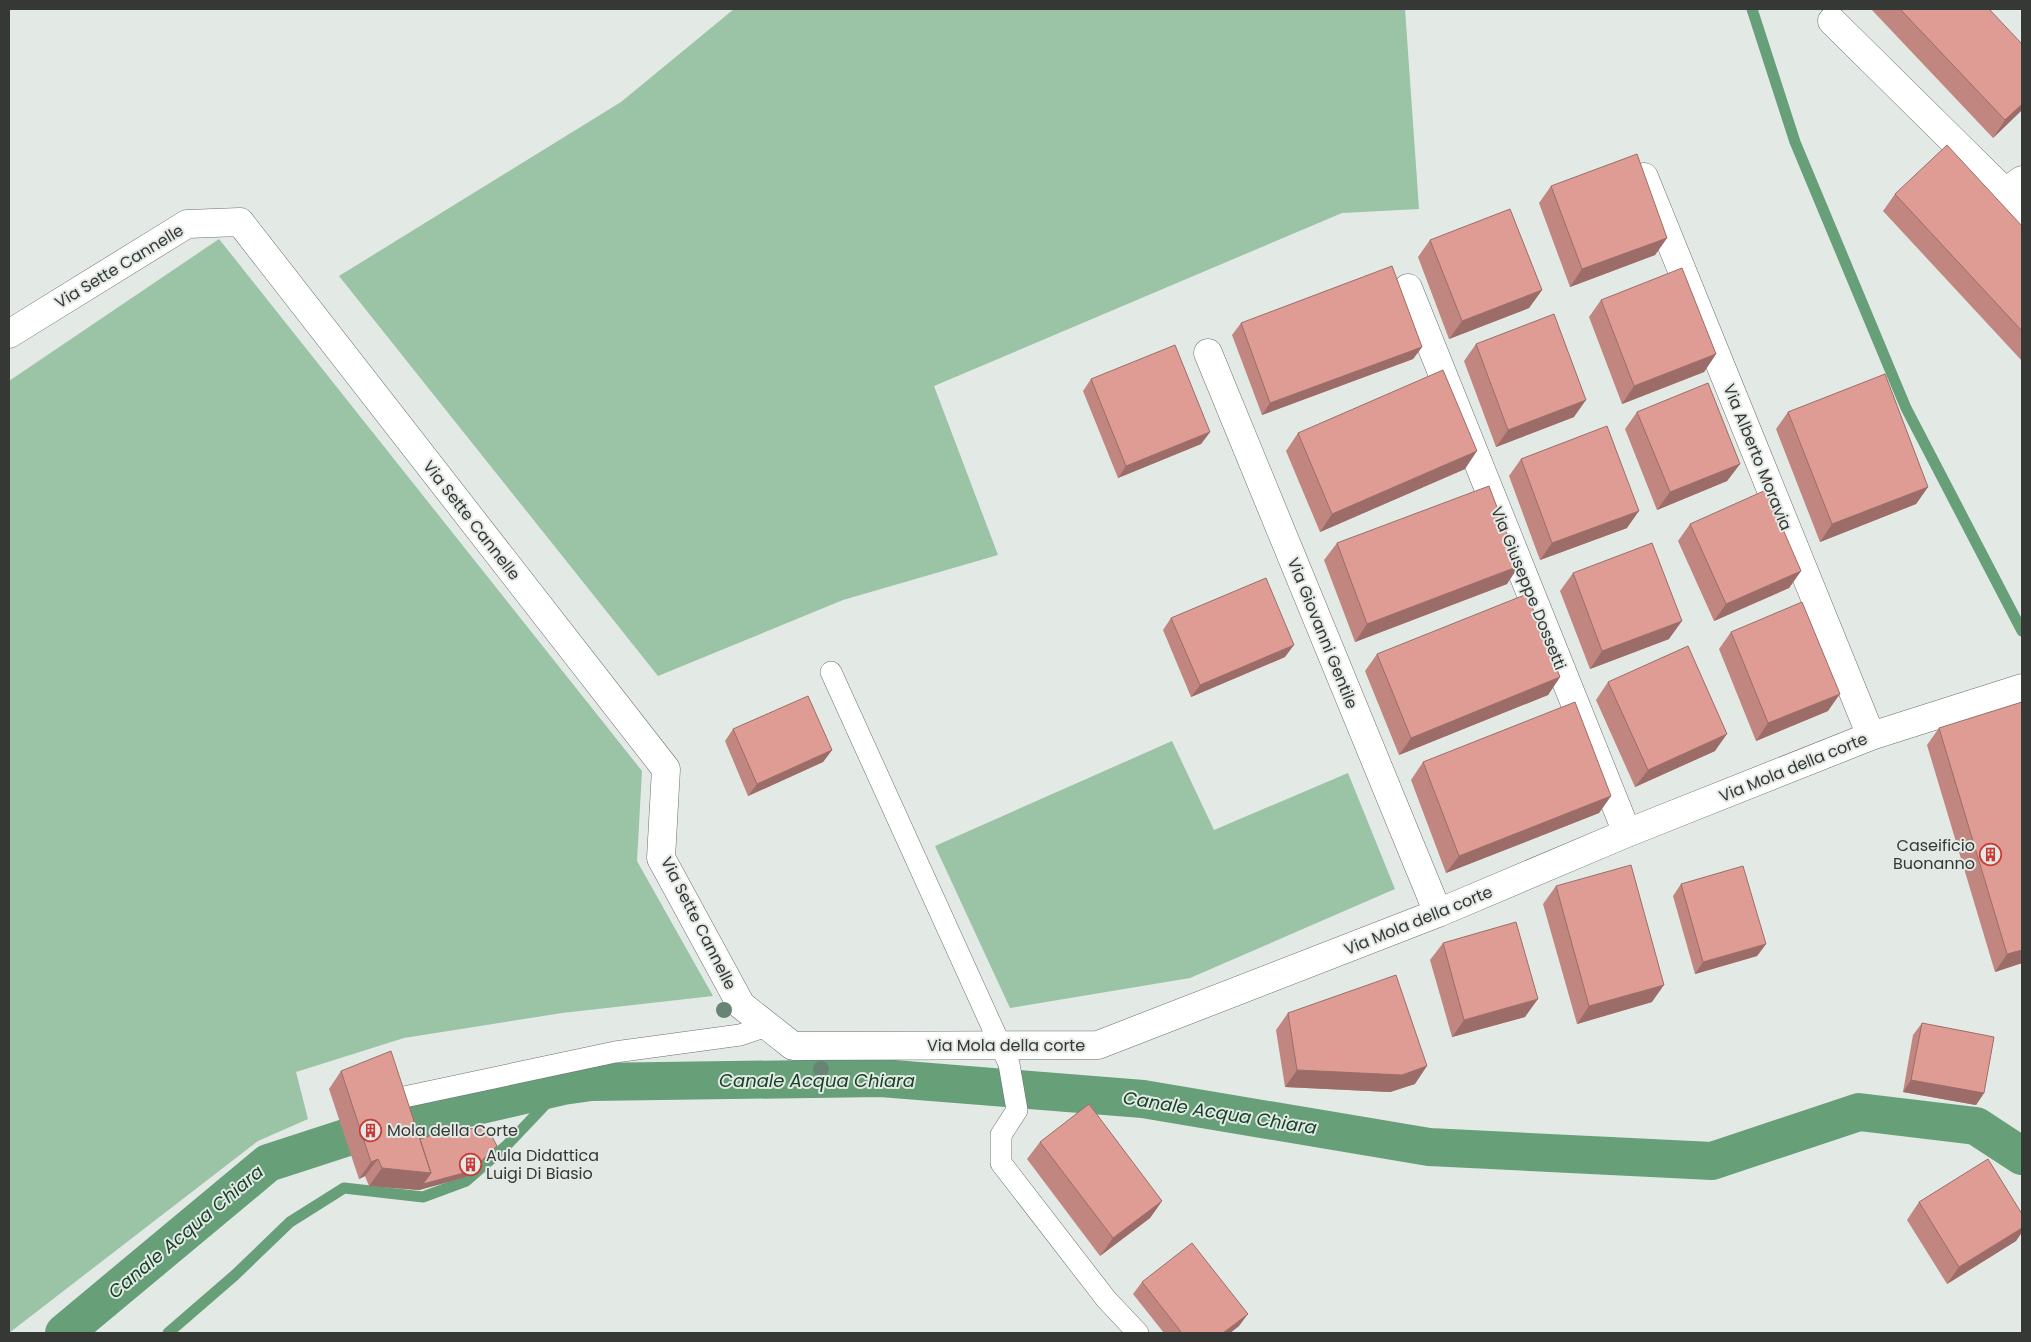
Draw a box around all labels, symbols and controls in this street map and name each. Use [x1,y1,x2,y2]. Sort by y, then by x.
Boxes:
street label: Via Sette Cannelle [51,219,188,314]
street label: Via Alberto Moravia [1718,380,1797,534]
street label: Via Sette Cannelle [417,456,526,585]
street label: Via Giuseppe Dossetti [1485,503,1572,673]
street label: Via Giovanni Gentile [1282,554,1363,712]
street label: Via Mola della corte [1716,727,1871,808]
place label: Caseificio Buonanno [1893,834,1975,875]
building icon: Caseificio Buonanno [1979,842,2003,866]
street label: Via Sette Cannelle [655,853,742,994]
street label: Via Mola della corte [1341,880,1496,961]
street label: Via Mola della corte [927,1034,1085,1057]
water label: Canale Acqua Chiara [719,1068,915,1093]
water label: Canale Acqua Chiara [1121,1085,1319,1140]
building icon: Mola della Corte [359,1118,383,1142]
place label: Mola della Corte [387,1119,518,1142]
place label: Aula Didattica Luigi Di Biasio [486,1144,599,1185]
building icon: Aula Didattica Luigi Di Biasio [458,1152,482,1176]
water label: Canale Acqua Chiara [103,1159,269,1304]

